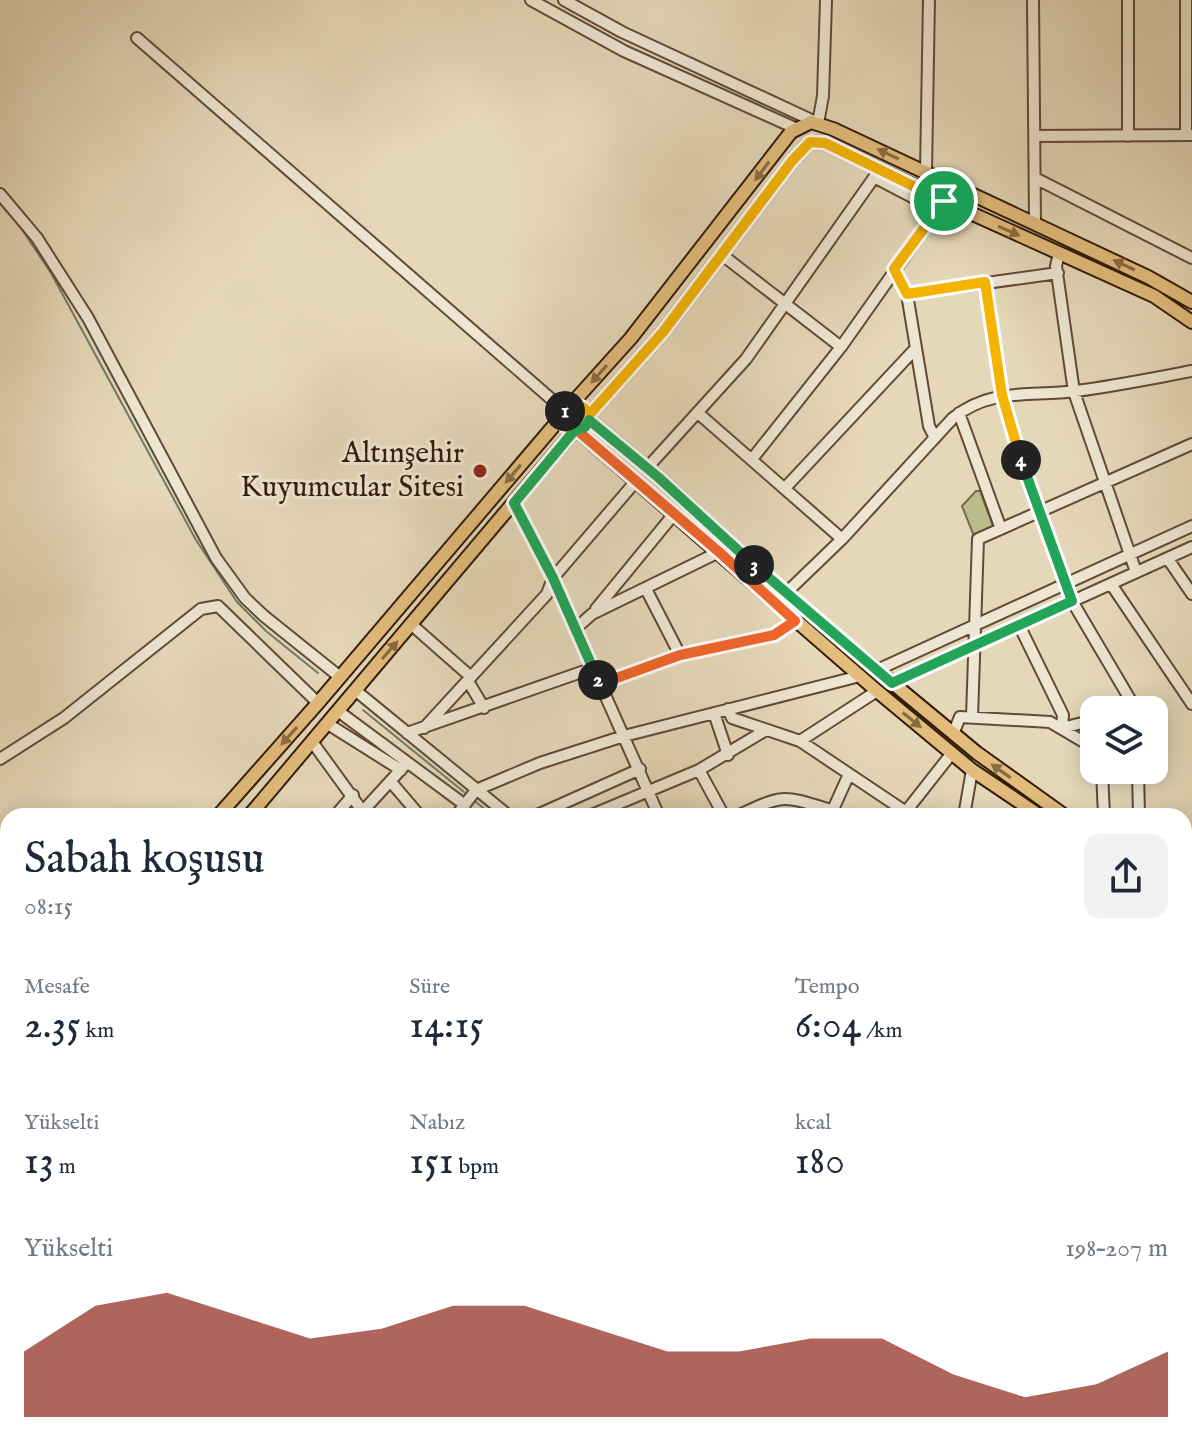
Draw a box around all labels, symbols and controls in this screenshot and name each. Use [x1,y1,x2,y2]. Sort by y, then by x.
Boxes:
one-way arrow [877,148,900,161]
one-way arrow [754,161,770,181]
pin [910,167,978,235]
icon: arrive [922,179,966,223]
one-way arrow [997,224,1020,237]
one-way arrow [1112,258,1135,272]
one-way arrow [591,364,609,383]
pin: 1 [545,391,585,431]
text: 1 [561,397,569,425]
place label: Altınşehir Kuyumcular Sitesi [240,435,464,507]
pin: 4 [1001,440,1041,480]
text: 4 [1016,446,1026,474]
marker: Altınşehir Kuyumcular Sitesi [471,462,489,480]
one-way arrow [505,464,522,484]
pin: 3 [734,545,774,585]
text: 3 [750,551,758,579]
one-way arrow [381,640,398,660]
pin: 2 [578,660,618,700]
text: 2 [593,666,603,694]
map controls [1080,696,1168,784]
button: layers [1080,696,1168,784]
one-way arrow [902,711,922,728]
one-way arrow [281,726,299,745]
one-way arrow [991,764,1012,779]
text: Sabah koşusu [24,832,265,888]
button: share [1084,834,1168,918]
text: 08:15 [24,890,73,923]
text: Mesafe [24,973,90,1001]
text: Süre [409,973,450,1001]
text: Tempo [795,973,860,1001]
text: 2.35 [24,1001,81,1052]
text: 14:15 [409,1001,484,1052]
text: 6:04 [795,1001,861,1052]
text: km [81,1017,114,1045]
text: /km [861,1017,902,1045]
text: Yükselti [24,1109,99,1137]
text: Nabız [409,1109,465,1137]
text: kcal [795,1109,831,1137]
text: 13 [24,1137,54,1188]
text: 151 [409,1137,454,1188]
text: 180 [795,1137,845,1188]
text: m [54,1153,76,1181]
text: bpm [454,1153,499,1181]
text: Yükselti [24,1232,113,1265]
text: 198–207 m [1065,1232,1168,1265]

